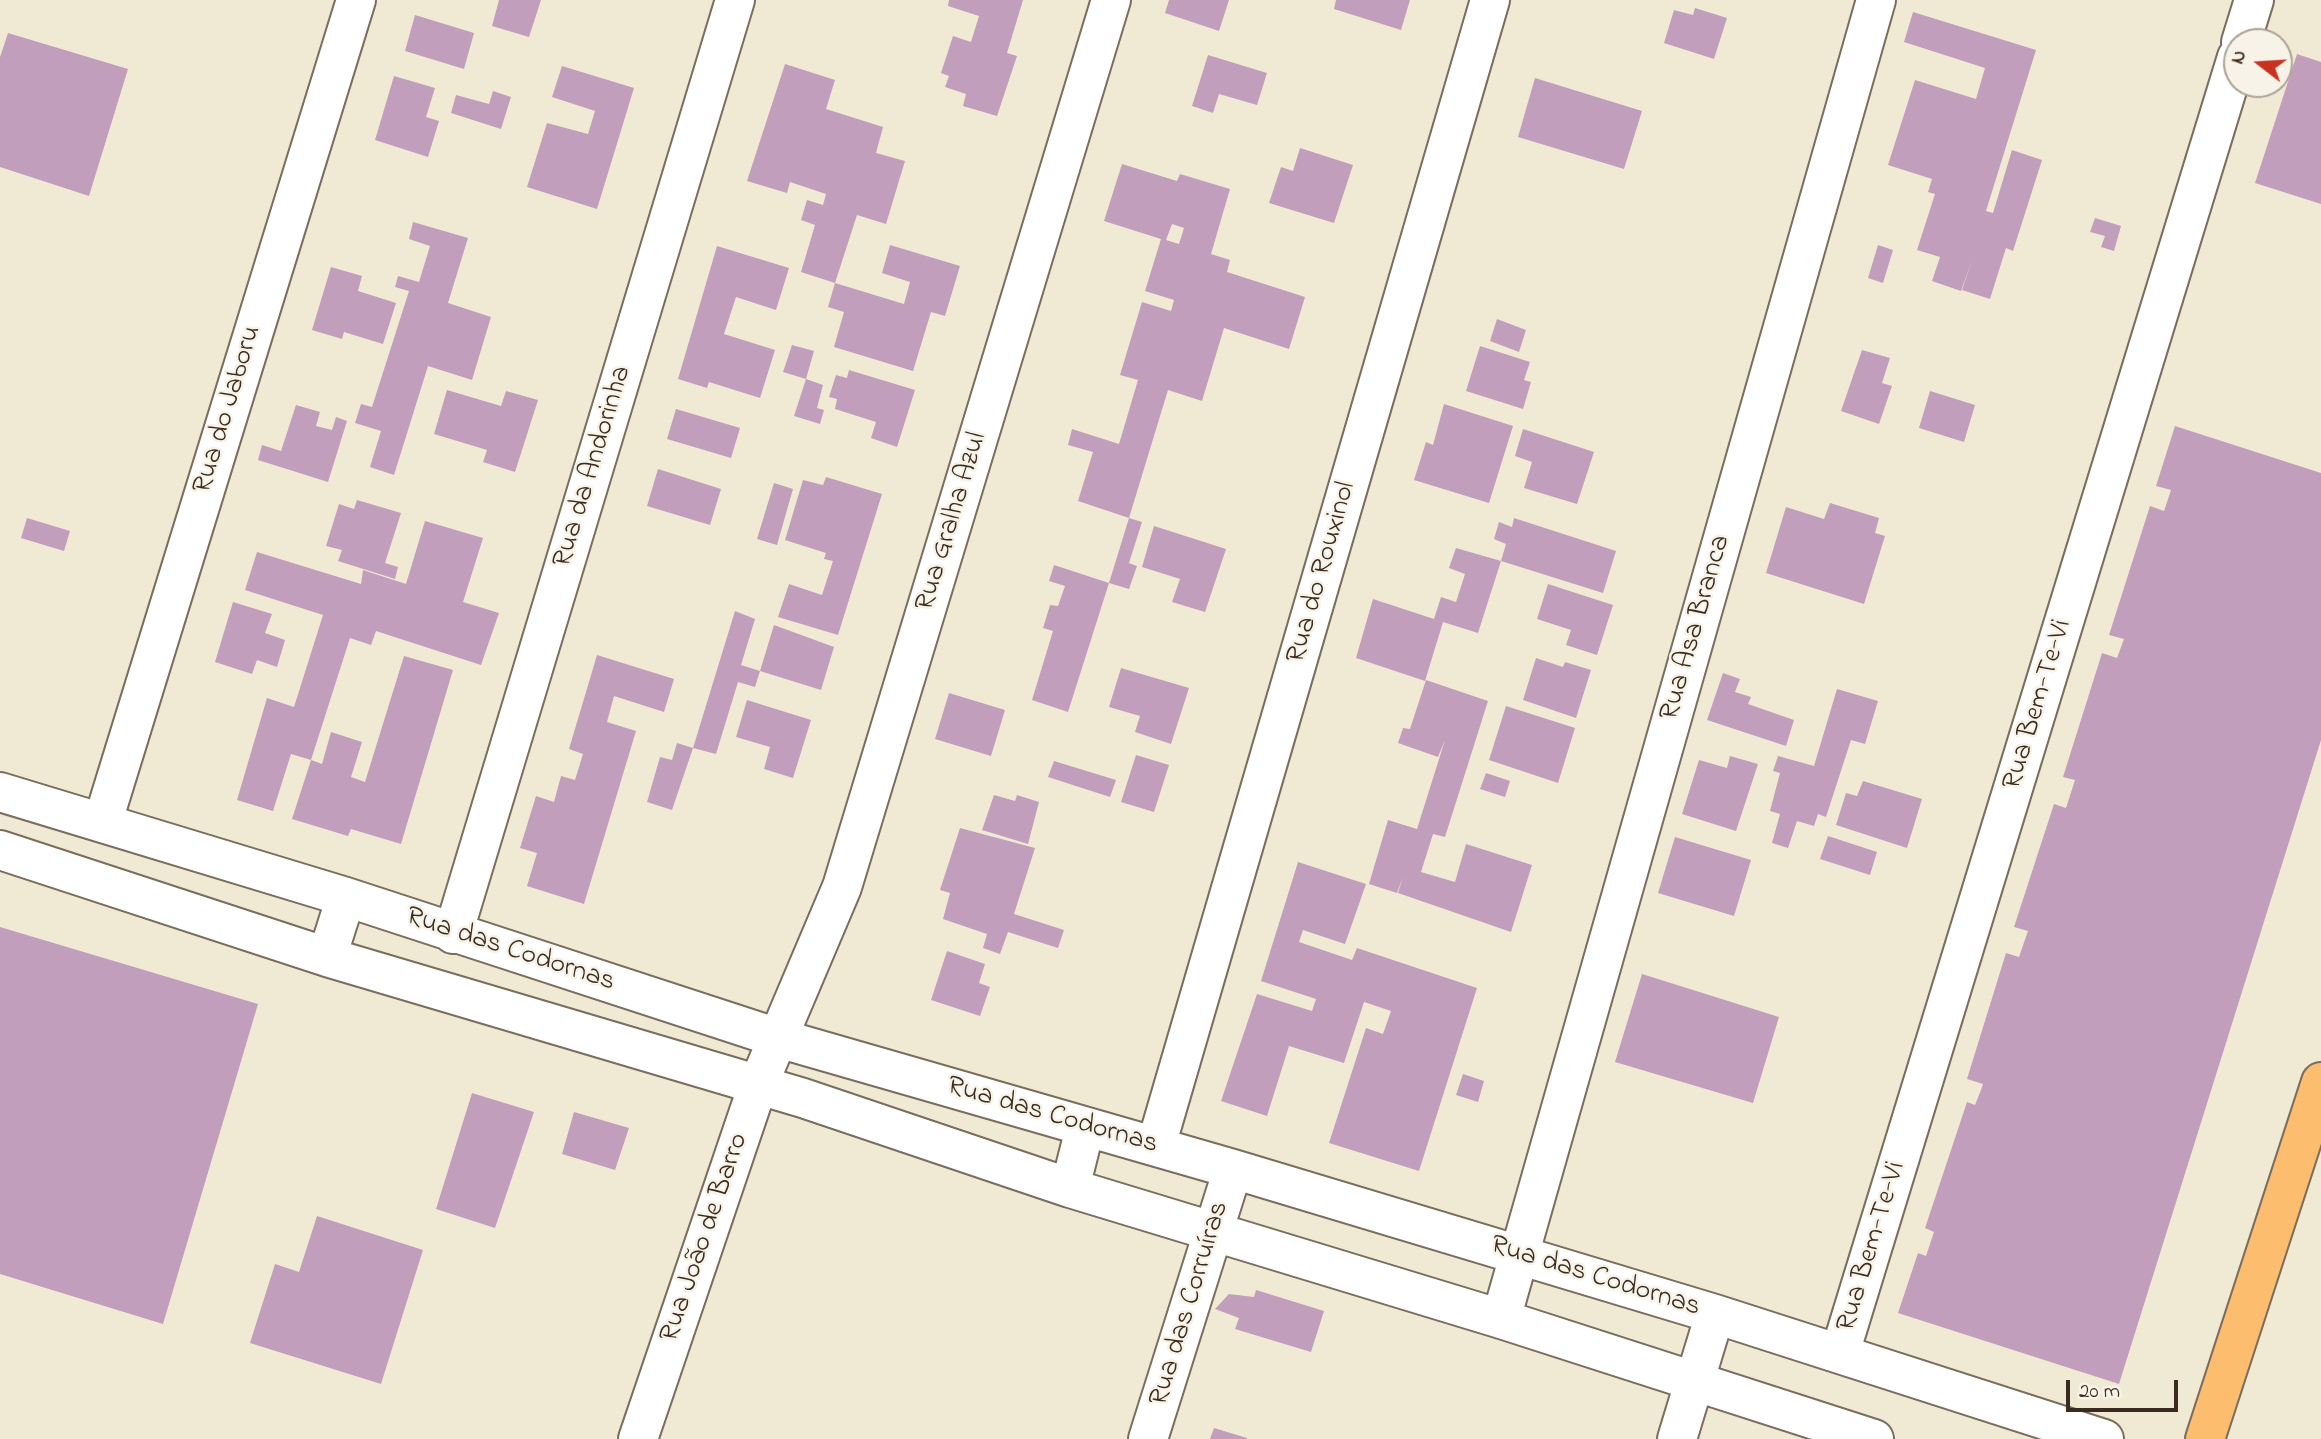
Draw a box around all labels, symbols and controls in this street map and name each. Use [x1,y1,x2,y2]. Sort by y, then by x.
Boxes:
north arrow [2223,28,2293,98]
text: N [2225,47,2254,67]
street label: Rua do Jaboru [188,322,270,498]
street label: Rua da Andorinha [547,362,641,572]
street label: Rua Gralha Azul [910,429,996,615]
street label: Rua do Rouxinol [1281,479,1365,667]
street label: Rua Asa Branca [1655,531,1739,725]
street label: Rua Bem-Te-Vi [1997,616,2081,794]
street label: Rua das Codornas [401,901,619,1001]
street label: Rua das Codornas [943,1071,1161,1163]
street label: Rua João de Barro [655,1129,757,1347]
street label: Rua Bem-Te-Vi [1831,1158,1915,1336]
street label: Rua das Corruíras [1144,1198,1238,1410]
street label: Rua das Codornas [1486,1230,1704,1326]
scale bar [2069,1366,2181,1410]
text: 20 m [2079,1377,2120,1407]

